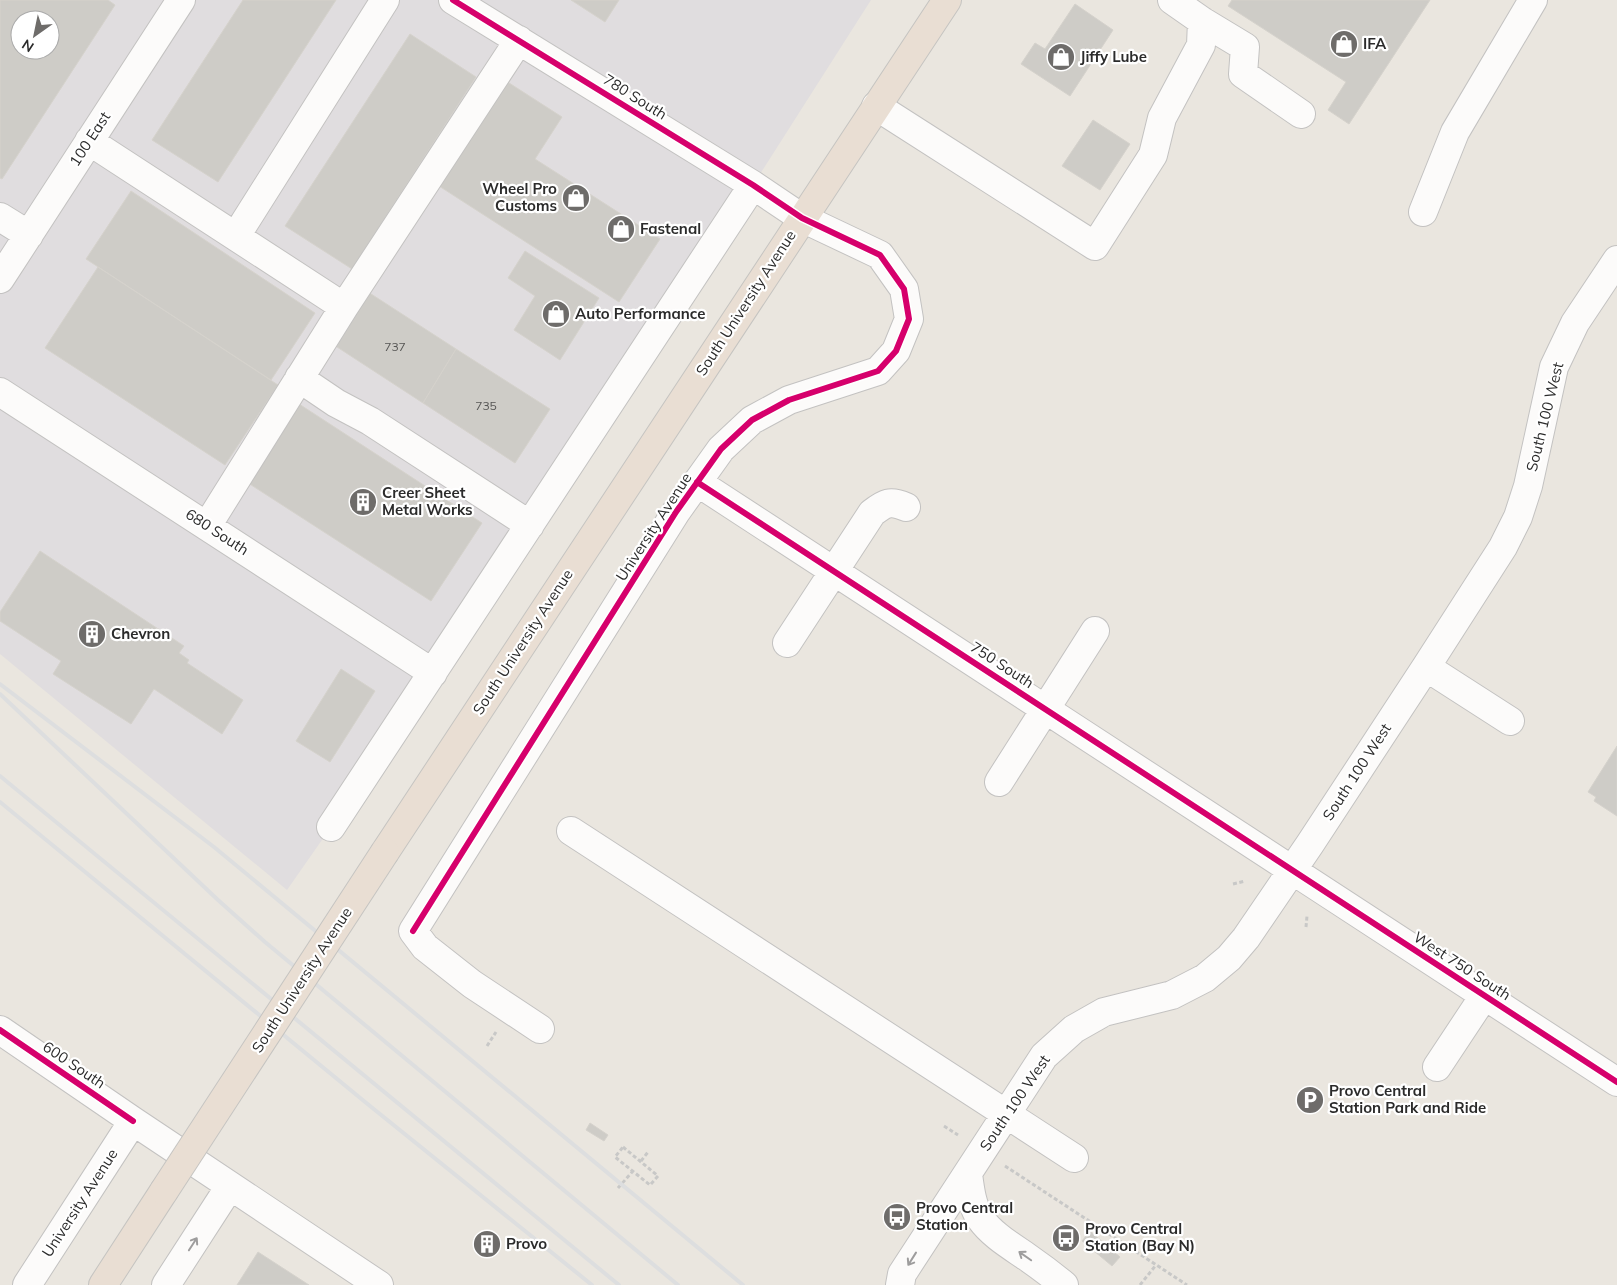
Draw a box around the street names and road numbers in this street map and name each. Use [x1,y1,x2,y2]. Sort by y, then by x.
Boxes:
street label: 780 South [600,70,671,124]
street label: 100 East [65,108,114,170]
street label: South University Avenue [691,226,800,379]
street label: South 100 West [1522,360,1567,474]
street label: University Avenue [612,469,696,584]
street label: 680 South [182,504,252,559]
street label: South University Avenue [468,565,577,718]
street label: 750 South [967,637,1037,692]
street label: South 100 West [1318,720,1395,824]
street label: South University Avenue [247,903,356,1056]
street label: West 750 South [1410,927,1514,1004]
street label: 600 South [39,1037,109,1092]
street label: South 100 West [975,1051,1054,1154]
street label: University Avenue [38,1145,122,1260]

